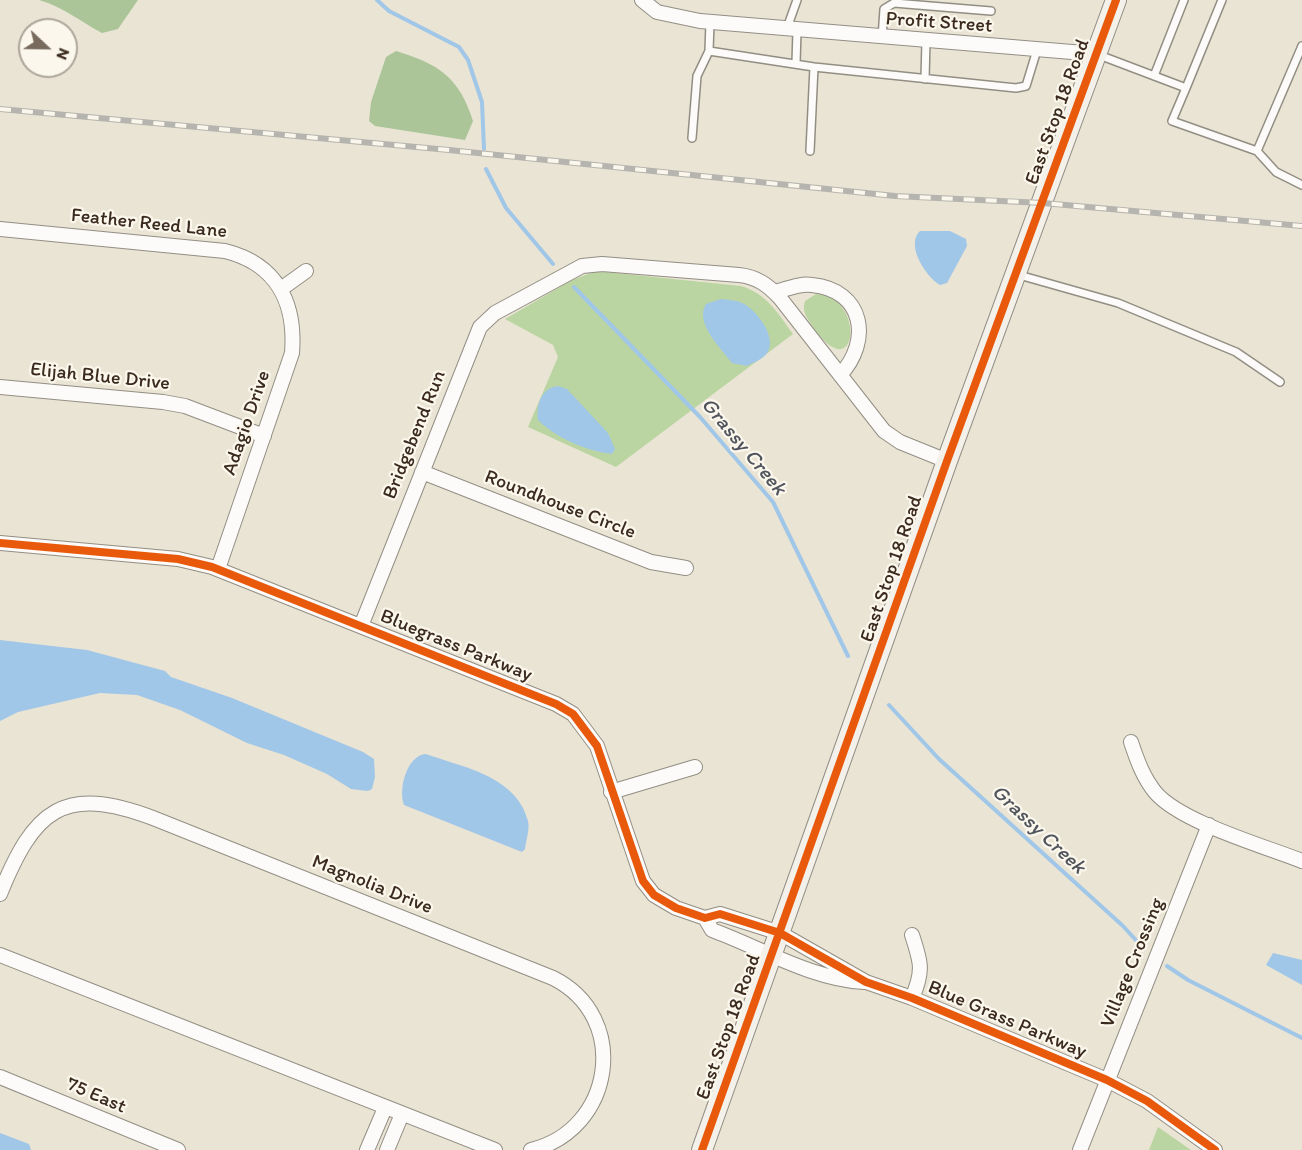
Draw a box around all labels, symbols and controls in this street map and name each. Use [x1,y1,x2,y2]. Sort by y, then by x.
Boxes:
street label: Profit Street [885,7,993,39]
north arrow [18,18,78,78]
street label: East Stop 18 Road [1020,36,1096,188]
text: N [52,46,74,63]
street label: Feather Reed Lane [70,204,228,244]
street label: Elijah Blue Drive [29,358,171,396]
street label: Adagio Drive [218,367,276,479]
street label: Bridgebend Run [378,367,452,503]
water label: Grassy Creek [695,393,791,501]
street label: Roundhouse Circle [481,465,639,545]
street label: East Stop 18 Road [856,493,928,645]
street label: Bluegrass Parkway [376,605,536,687]
water label: Grassy Creek [986,780,1090,880]
street label: Magnolia Drive [308,850,436,920]
street label: Village Crossing [1096,895,1170,1031]
street label: East Stop 18 Road [691,951,767,1103]
street label: Blue Grass Parkway [924,976,1090,1064]
street label: 75 East [62,1073,130,1119]

